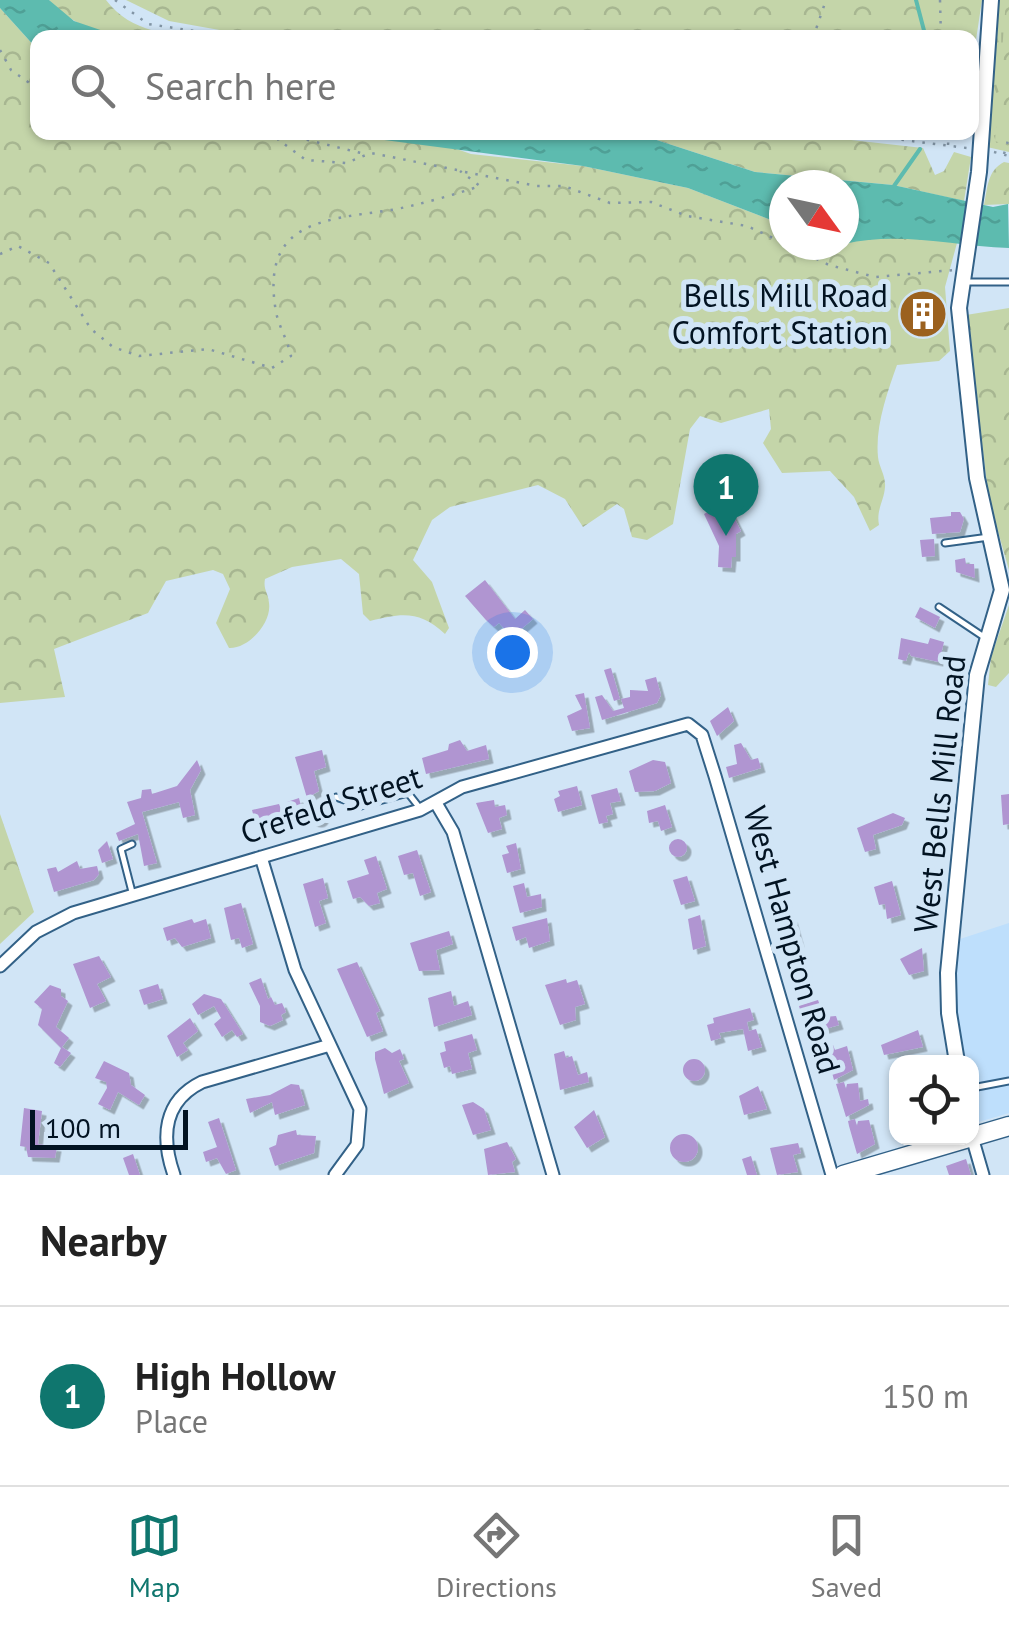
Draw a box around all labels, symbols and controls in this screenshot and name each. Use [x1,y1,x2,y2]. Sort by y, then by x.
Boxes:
search box [30,30,979,140]
icon: search [65,58,120,113]
text: Search here [145,61,337,110]
north arrow [769,170,859,260]
place label: Bells Mill Road Comfort Station [672,274,888,353]
building icon: Bells Mill Road Comfort Station [897,288,949,340]
pin: 1 [694,454,758,536]
your location [487,627,538,678]
street label: West Bells Mill Road [904,653,974,935]
street label: Crefeld Street [235,755,427,853]
street label: West Hampton Road [735,801,851,1078]
map controls [889,1055,979,1145]
button: locate [889,1055,979,1145]
scale bar [30,1105,188,1150]
text: 100 m [45,1109,121,1146]
text: Nearby [40,1213,167,1268]
text: High Hollow [135,1351,336,1400]
text: 1 [63,1375,82,1417]
text: 150 m [882,1375,969,1417]
text: Place [135,1400,208,1442]
tab: Map [127,1508,182,1605]
tab: Directions [436,1508,557,1605]
tab: Saved [811,1508,882,1605]

